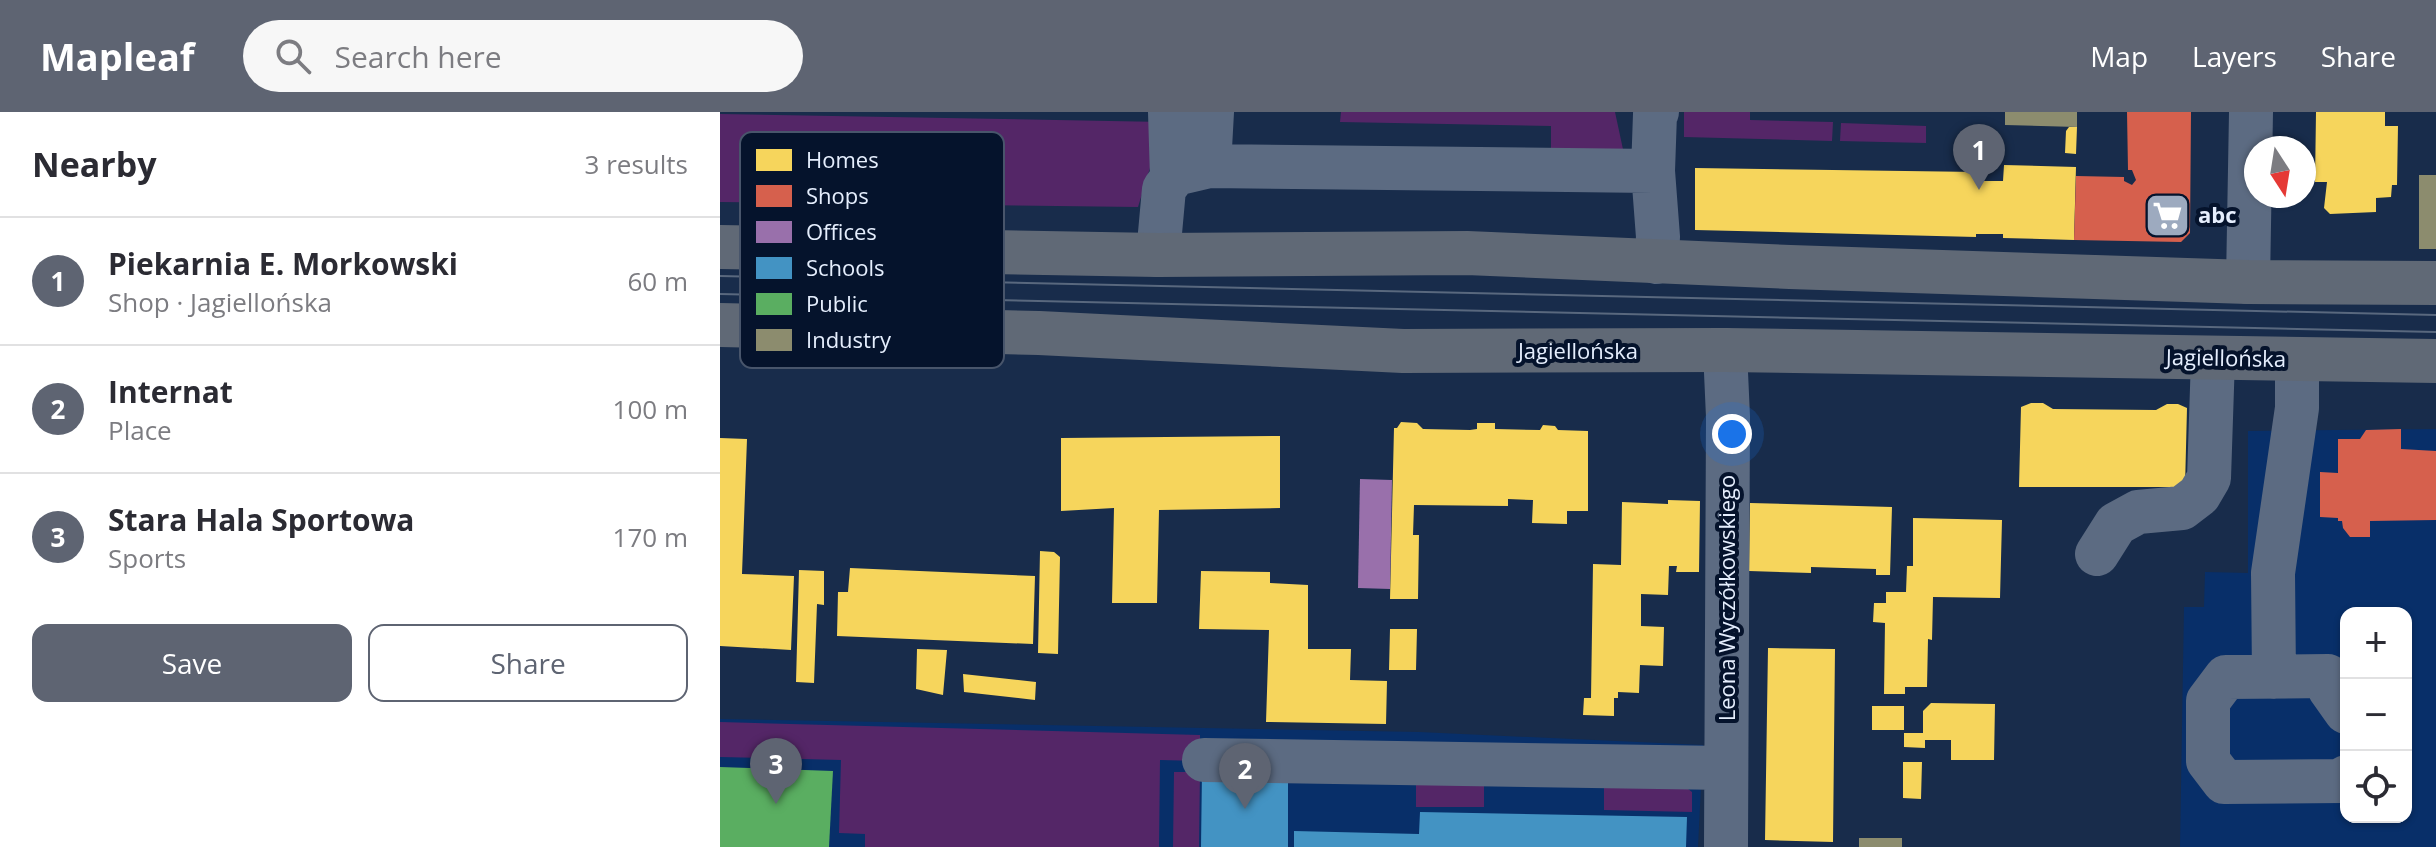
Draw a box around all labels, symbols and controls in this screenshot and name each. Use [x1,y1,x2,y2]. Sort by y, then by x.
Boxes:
search box [243,20,803,92]
text: Mapleaf [40,30,195,82]
icon: search [271,34,315,78]
text: Search here [335,36,502,77]
text: Map [2090,37,2148,75]
text: Layers [2192,37,2277,75]
text: Share [2321,37,2396,75]
pin: 1 [1953,124,2005,190]
legend [740,132,1004,368]
north arrow [2244,136,2316,208]
text: Nearby [32,141,157,187]
text: Homes [806,144,879,174]
text: 3 results [585,146,688,182]
text: Shops [806,180,869,210]
supermarket icon: abc [2143,191,2191,239]
place label: abc [2198,199,2237,229]
text: Offices [806,216,877,246]
text: Piekarnia E. Morkowski [108,243,458,284]
text: Schools [806,252,885,282]
text: 1 [51,263,65,299]
text: 60 m [627,263,688,299]
text: Shop · Jagiellońska [108,284,332,320]
text: Public [806,288,868,318]
text: Industry [806,324,892,354]
street label: Jagiellońska [1516,335,1638,365]
street label: Jagiellońska [2164,341,2286,373]
text: Internat [108,371,233,412]
text: 2 [51,391,65,427]
text: 100 m [613,391,688,427]
text: Place [108,412,172,448]
your location [1712,414,1752,454]
street label: Leona Wyczółkowskiego [1711,475,1741,721]
text: Stara Hala Sportowa [108,499,414,540]
text: 3 [51,519,65,555]
text: 170 m [613,519,688,555]
text: Sports [108,540,186,576]
map controls [2340,607,2412,823]
button: + [2340,607,2412,679]
button: Save [32,624,352,702]
button: Share [368,624,688,702]
button: − [2340,679,2412,751]
pin: 3 [750,738,802,804]
pin: 2 [1219,743,1271,809]
button: locate [2340,751,2412,823]

